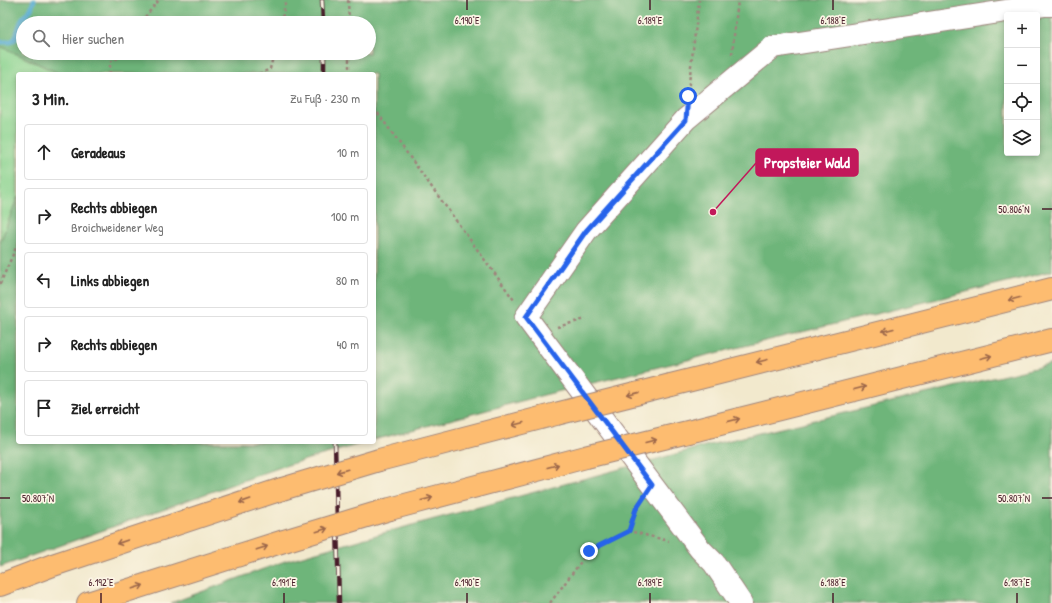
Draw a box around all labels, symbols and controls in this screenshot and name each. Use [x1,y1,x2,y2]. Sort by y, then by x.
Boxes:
map controls [1004,12,1040,156]
button: + [1004,12,1040,48]
text: 6.190°E [455,14,480,27]
text: 6.189°E [638,14,663,27]
text: 6.188°E [820,14,846,27]
search box [16,16,376,60]
icon: search [30,27,52,49]
text: Hier suchen [62,28,124,49]
button: − [1004,48,1040,84]
button: locate [1004,84,1040,120]
text: 3 Min. [32,87,69,110]
route start [679,87,697,105]
text: Zu Fuß · 230 m [290,89,360,107]
button: layers [1004,120,1040,156]
icon: ahead [33,141,55,163]
text: Geradeaus [71,142,125,163]
text: 10 m [337,143,359,161]
callout: Propsteier Wald [756,149,858,176]
text: Propsteier Wald [764,152,850,174]
text: Rechts abbiegen [71,197,157,218]
text: 50.806°N [998,203,1030,216]
icon: right [33,205,55,227]
text: 100 m [331,207,359,225]
text: Broichweidener Weg [71,218,164,236]
icon: left [33,269,55,291]
text: Links abbiegen [71,270,149,291]
text: 80 m [336,271,359,289]
one-way arrow [1008,295,1021,303]
one-way arrow [882,327,895,334]
icon: right [33,333,55,355]
text: Rechts abbiegen [71,334,157,355]
text: 40 m [336,335,359,353]
one-way arrow [979,352,992,360]
one-way arrow [756,358,769,365]
one-way arrow [853,384,866,392]
one-way arrow [627,391,640,398]
icon: arrive [33,397,55,419]
text: Ziel erreicht [71,398,140,419]
one-way arrow [727,416,740,423]
one-way arrow [512,420,525,428]
one-way arrow [644,437,657,444]
one-way arrow [546,462,559,469]
one-way arrow [335,468,348,475]
text: 50.807°N [22,492,54,505]
text: 50.807°N [998,492,1030,505]
one-way arrow [421,495,434,503]
one-way arrow [238,498,251,505]
one-way arrow [315,526,328,533]
one-way arrow [116,539,128,547]
route end [580,542,598,560]
one-way arrow [256,544,269,551]
text: 6.192°E [89,576,114,589]
text: 6.191°E [272,576,296,589]
text: 6.190°E [455,576,480,589]
text: 6.189°E [638,576,663,589]
text: 6.188°E [820,576,846,589]
text: 6.187°E [1004,576,1030,589]
one-way arrow [132,583,145,590]

